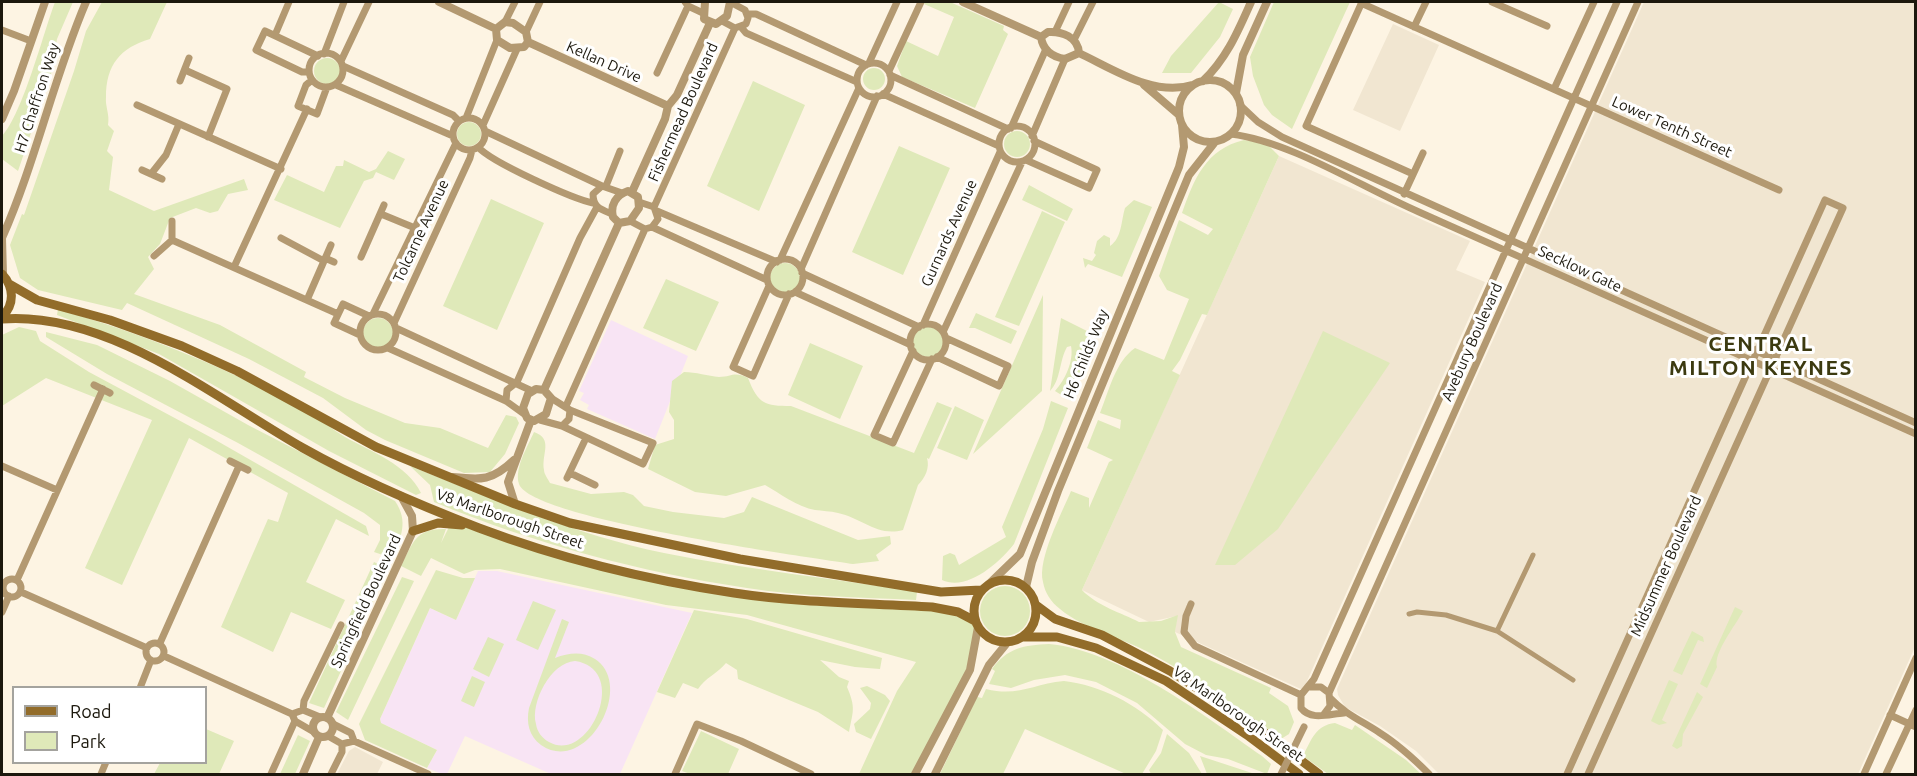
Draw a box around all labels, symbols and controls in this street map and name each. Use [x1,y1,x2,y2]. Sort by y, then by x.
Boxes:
street label: Kellan Drive [564,37,644,87]
street label: Fishermead Boulevard [644,40,722,184]
street label: H7 Chaffron Way [11,41,63,155]
street label: Lower Tenth Street [1609,92,1735,162]
street label: Tolcarne Avenue [389,177,453,285]
street label: Gurnards Avenue [917,177,981,289]
street label: Secklow Gate [1535,242,1625,296]
street label: Avebury Boulevard [1438,280,1506,404]
street label: H6 Childs Way [1060,307,1112,401]
district label: CENTRAL MILTON KEYNES [1669,331,1853,381]
street label: V8 Marlborough Street [434,485,586,553]
street label: Midsummer Boulevard [1627,493,1705,639]
street label: Springfield Boulevard [327,531,405,671]
street label: V8 Marlborough Street [1169,662,1307,766]
legend [12,686,207,764]
text: Road [70,701,112,721]
text: Park [70,731,106,751]

